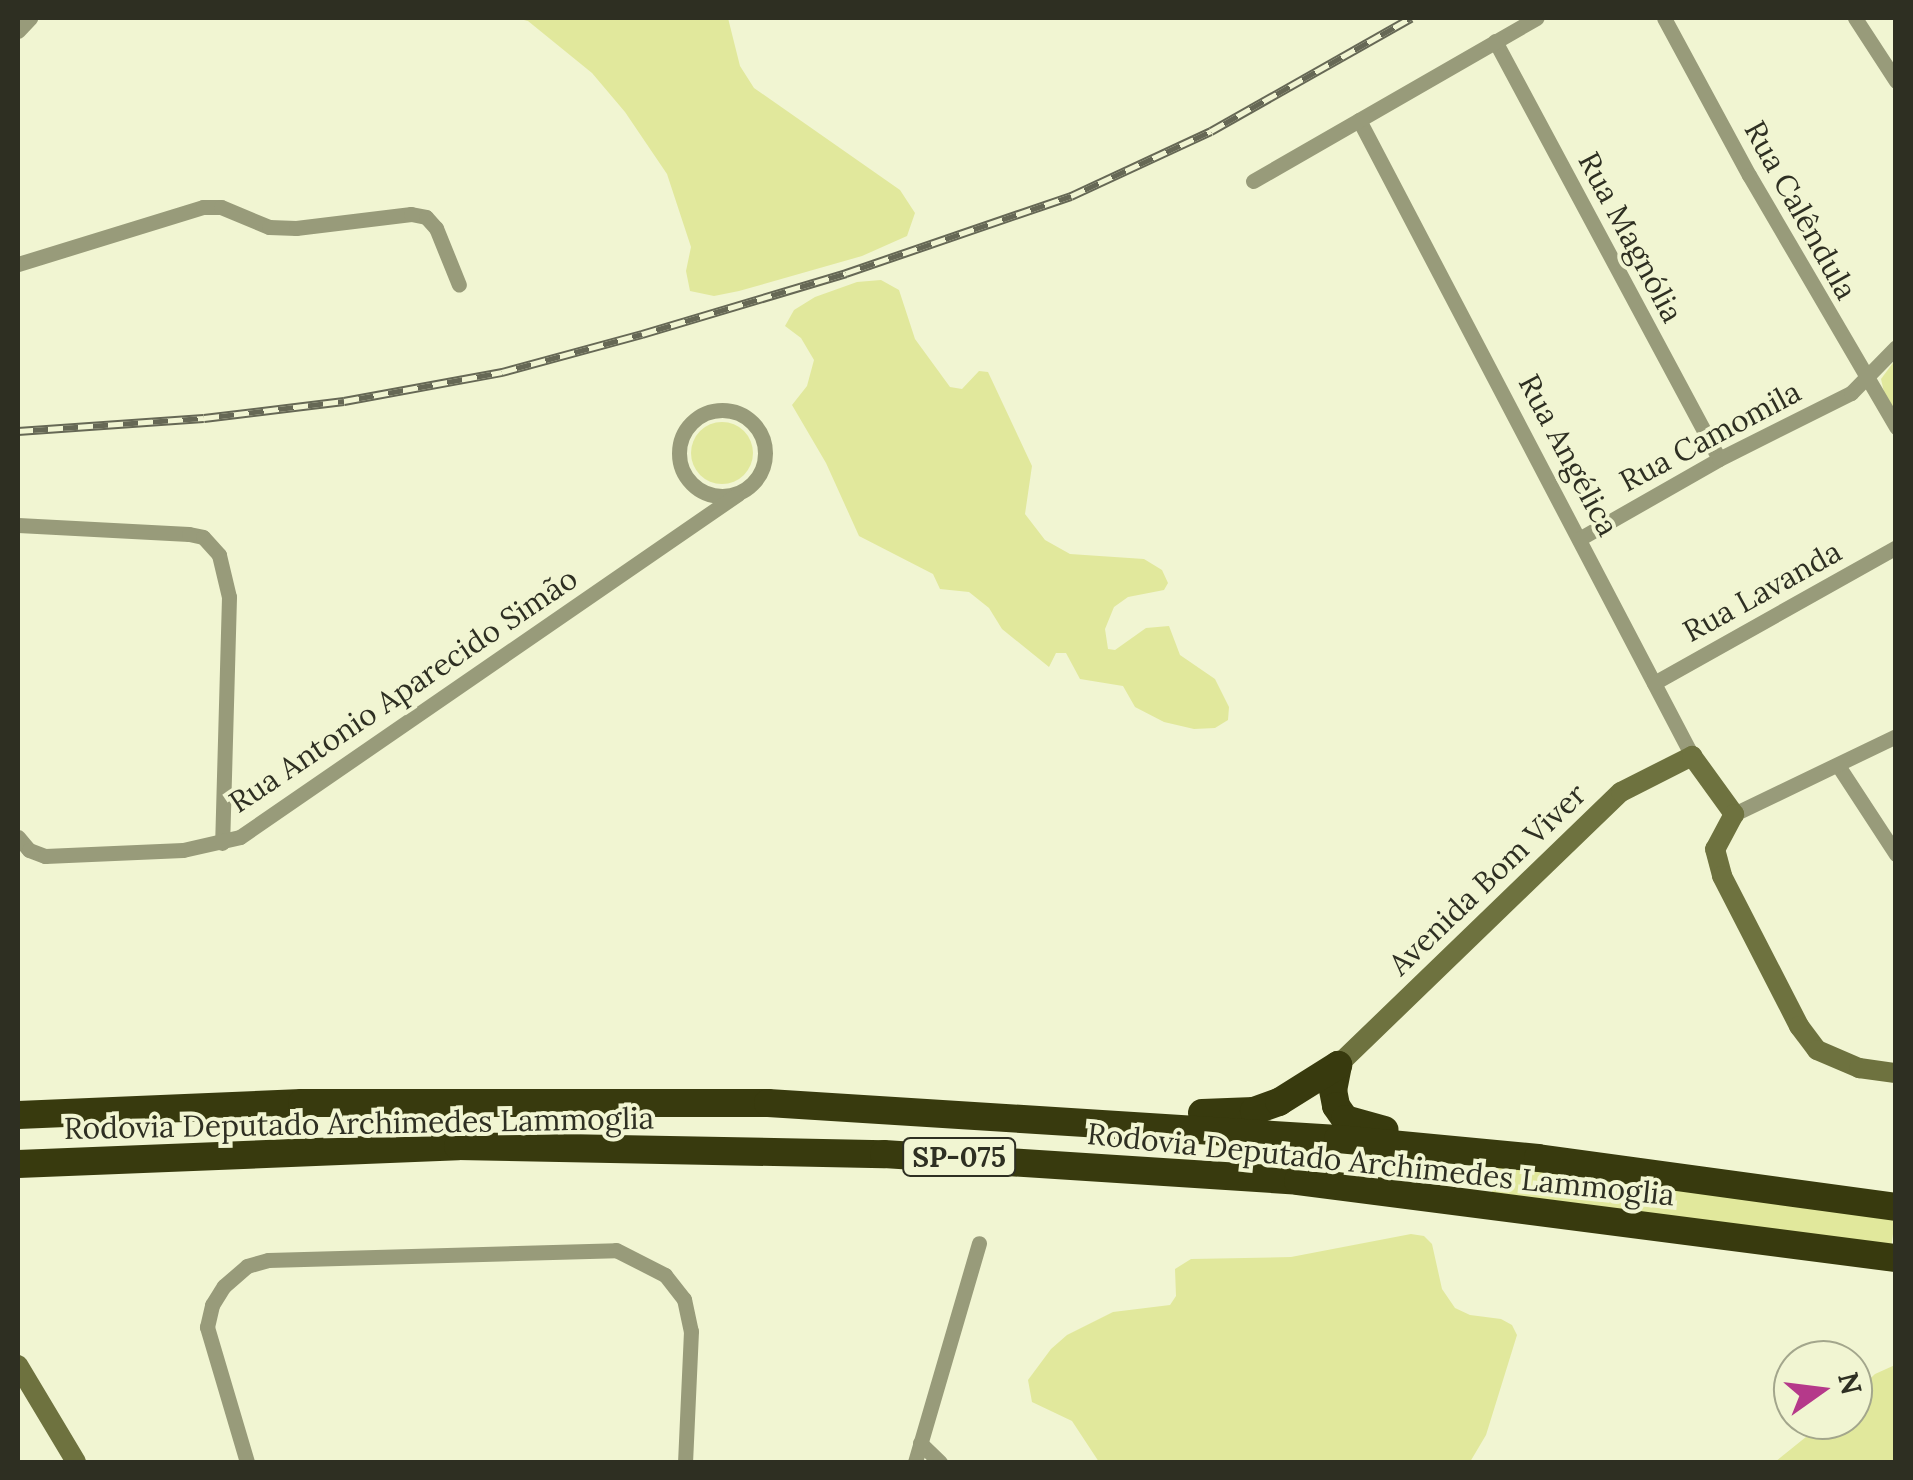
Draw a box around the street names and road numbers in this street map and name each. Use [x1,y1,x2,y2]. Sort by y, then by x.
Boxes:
street label: Rua Calêndula [1737,114,1865,306]
street label: Rua Magnólia [1571,146,1691,328]
street label: Rua Angélica [1511,368,1627,542]
street label: Rua Camomila [1613,373,1807,499]
street label: Rua Lavanda [1677,533,1847,649]
street label: Rua Antonio Aparecido Simão [222,560,584,820]
street label: Avenida Bom Viver [1381,776,1593,982]
street label: Rodovia Deputado Archimedes Lammoglia [64,1100,654,1146]
street label: Rodovia Deputado Archimedes Lammoglia [1086,1115,1676,1213]
road number: SP-075 [902,1134,1016,1180]

